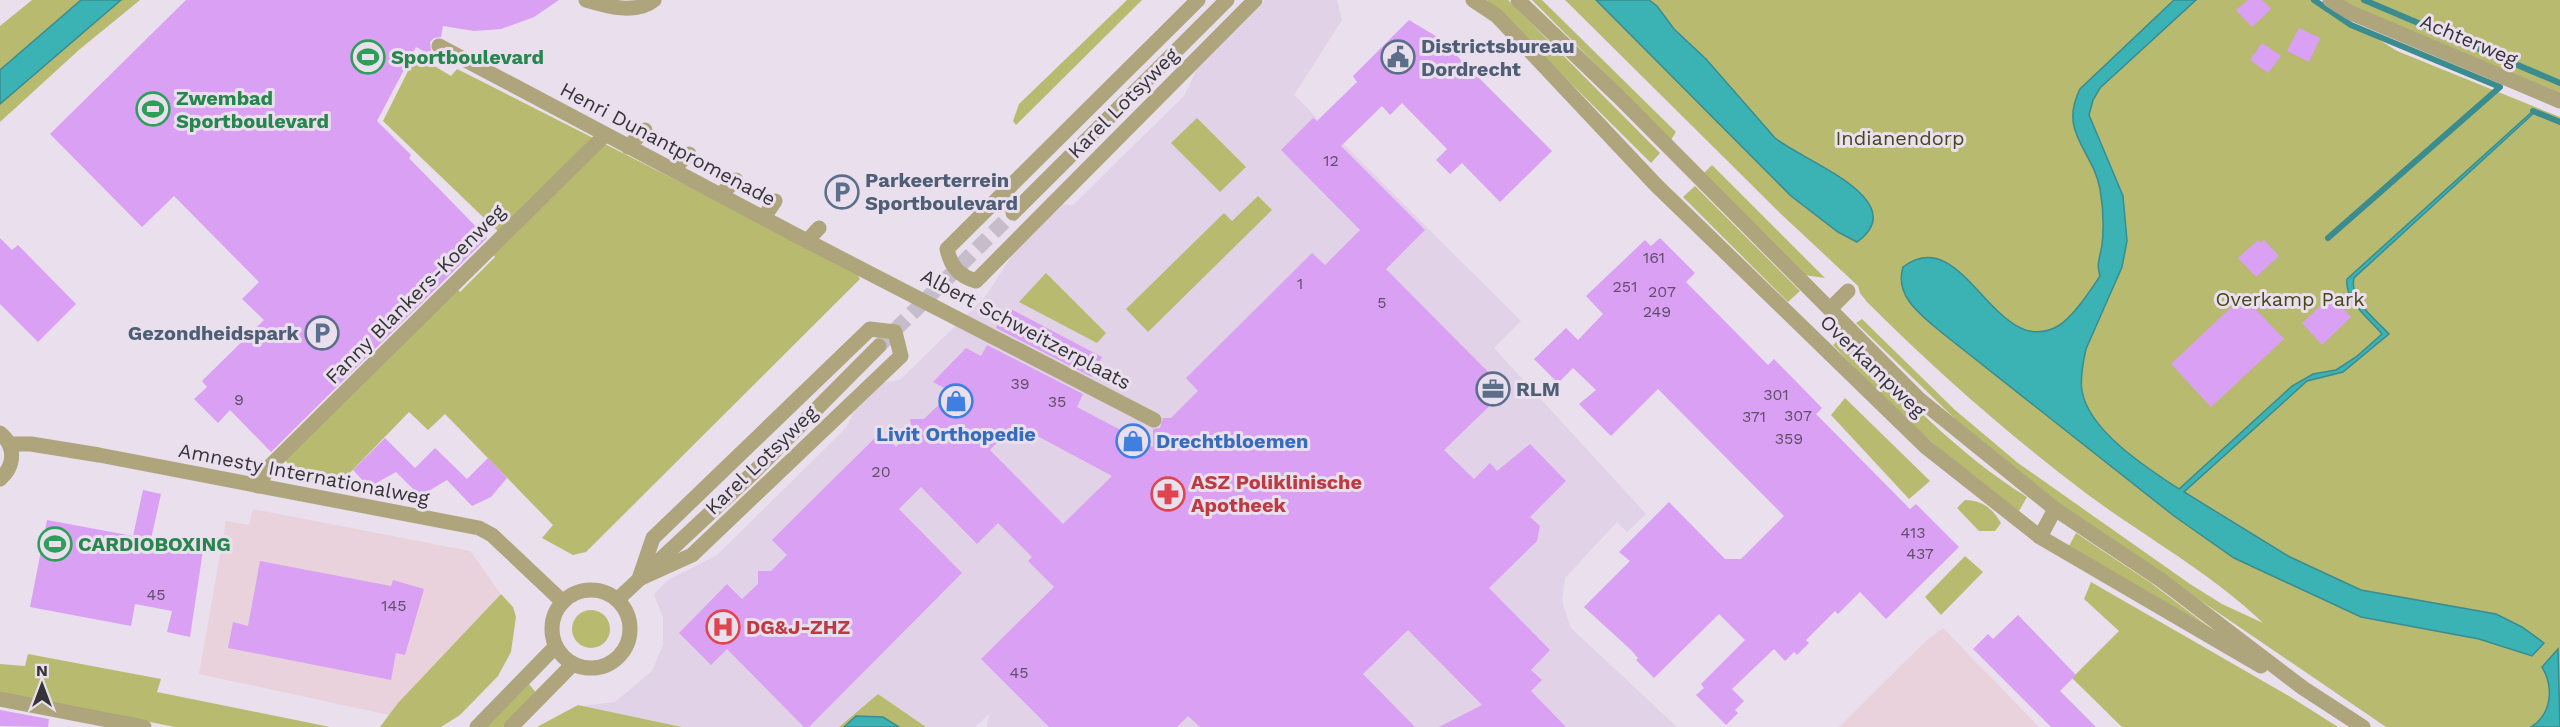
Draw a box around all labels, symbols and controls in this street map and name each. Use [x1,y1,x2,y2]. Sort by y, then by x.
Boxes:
street label: Achterweg [2417,9,2521,71]
place label: Districtsbureau Dordrecht [1421,34,1575,81]
sports icon: Sportboulevard [350,39,386,75]
public building icon: Districtsbureau Dordrecht [1380,39,1416,75]
street label: Karel Lotsyweg [1063,42,1184,163]
place label: Sportboulevard [391,45,544,69]
street label: Henri Dunantpromenade [556,77,780,211]
place label: Zwembad Sportboulevard [176,86,329,133]
sports icon: Zwembad Sportboulevard [135,91,171,127]
park label: Indianendorp [1836,126,1964,150]
house number: 12 [1323,151,1339,170]
place label: Parkeerterrein Sportboulevard [865,168,1018,215]
parking icon: Parkeerterrein Sportboulevard [824,174,860,210]
street label: Fanny Blankers-Koenweg [320,199,510,389]
house number: 161 [1643,248,1665,267]
street label: Albert Schweitzerplaats [917,263,1135,395]
house number: 1 [1297,274,1303,293]
house number: 251 [1613,277,1637,296]
house number: 207 [1648,282,1676,301]
park label: Overkamp Park [2216,287,2364,311]
house number: 5 [1377,293,1387,312]
house number: 249 [1643,302,1671,321]
street label: Overkampweg [1815,310,1931,423]
parking icon: Gezondheidspark [304,315,340,351]
place label: Gezondheidspark [128,321,300,345]
office icon: RLM [1475,371,1511,407]
house number: 39 [1010,374,1030,393]
place label: RLM [1516,377,1560,401]
shop icon: Livit Orthopedie [938,383,974,419]
house number: 301 [1763,385,1789,404]
house number: 9 [234,390,244,409]
house number: 35 [1048,392,1066,411]
street label: Karel Lotsyweg [700,400,822,520]
house number: 307 [1784,406,1812,425]
house number: 371 [1742,407,1766,426]
place label: Livit Orthopedie [876,422,1036,446]
shop icon: Drechtbloemen [1115,423,1151,459]
place label: Drechtbloemen [1156,429,1308,453]
house number: 359 [1775,429,1803,448]
street label: Amnesty Internationalweg [177,438,432,510]
house number: 20 [871,462,891,481]
place label: ASZ Poliklinische Apotheek [1191,470,1362,517]
pharmacy icon: ASZ Poliklinische Apotheek [1150,476,1186,512]
house number: 413 [1900,523,1926,542]
sports icon: CARDIOBOXING [37,526,73,562]
place label: CARDIOBOXING [78,532,231,556]
house number: 437 [1906,544,1934,563]
house number: 45 [146,585,166,604]
house number: 145 [381,596,407,615]
hospital icon: DG&J-ZHZ [705,609,741,645]
place label: DG&J-ZHZ [746,615,851,639]
north arrow [12,655,72,715]
text: N [36,661,48,680]
house number: 45 [1009,663,1029,682]

